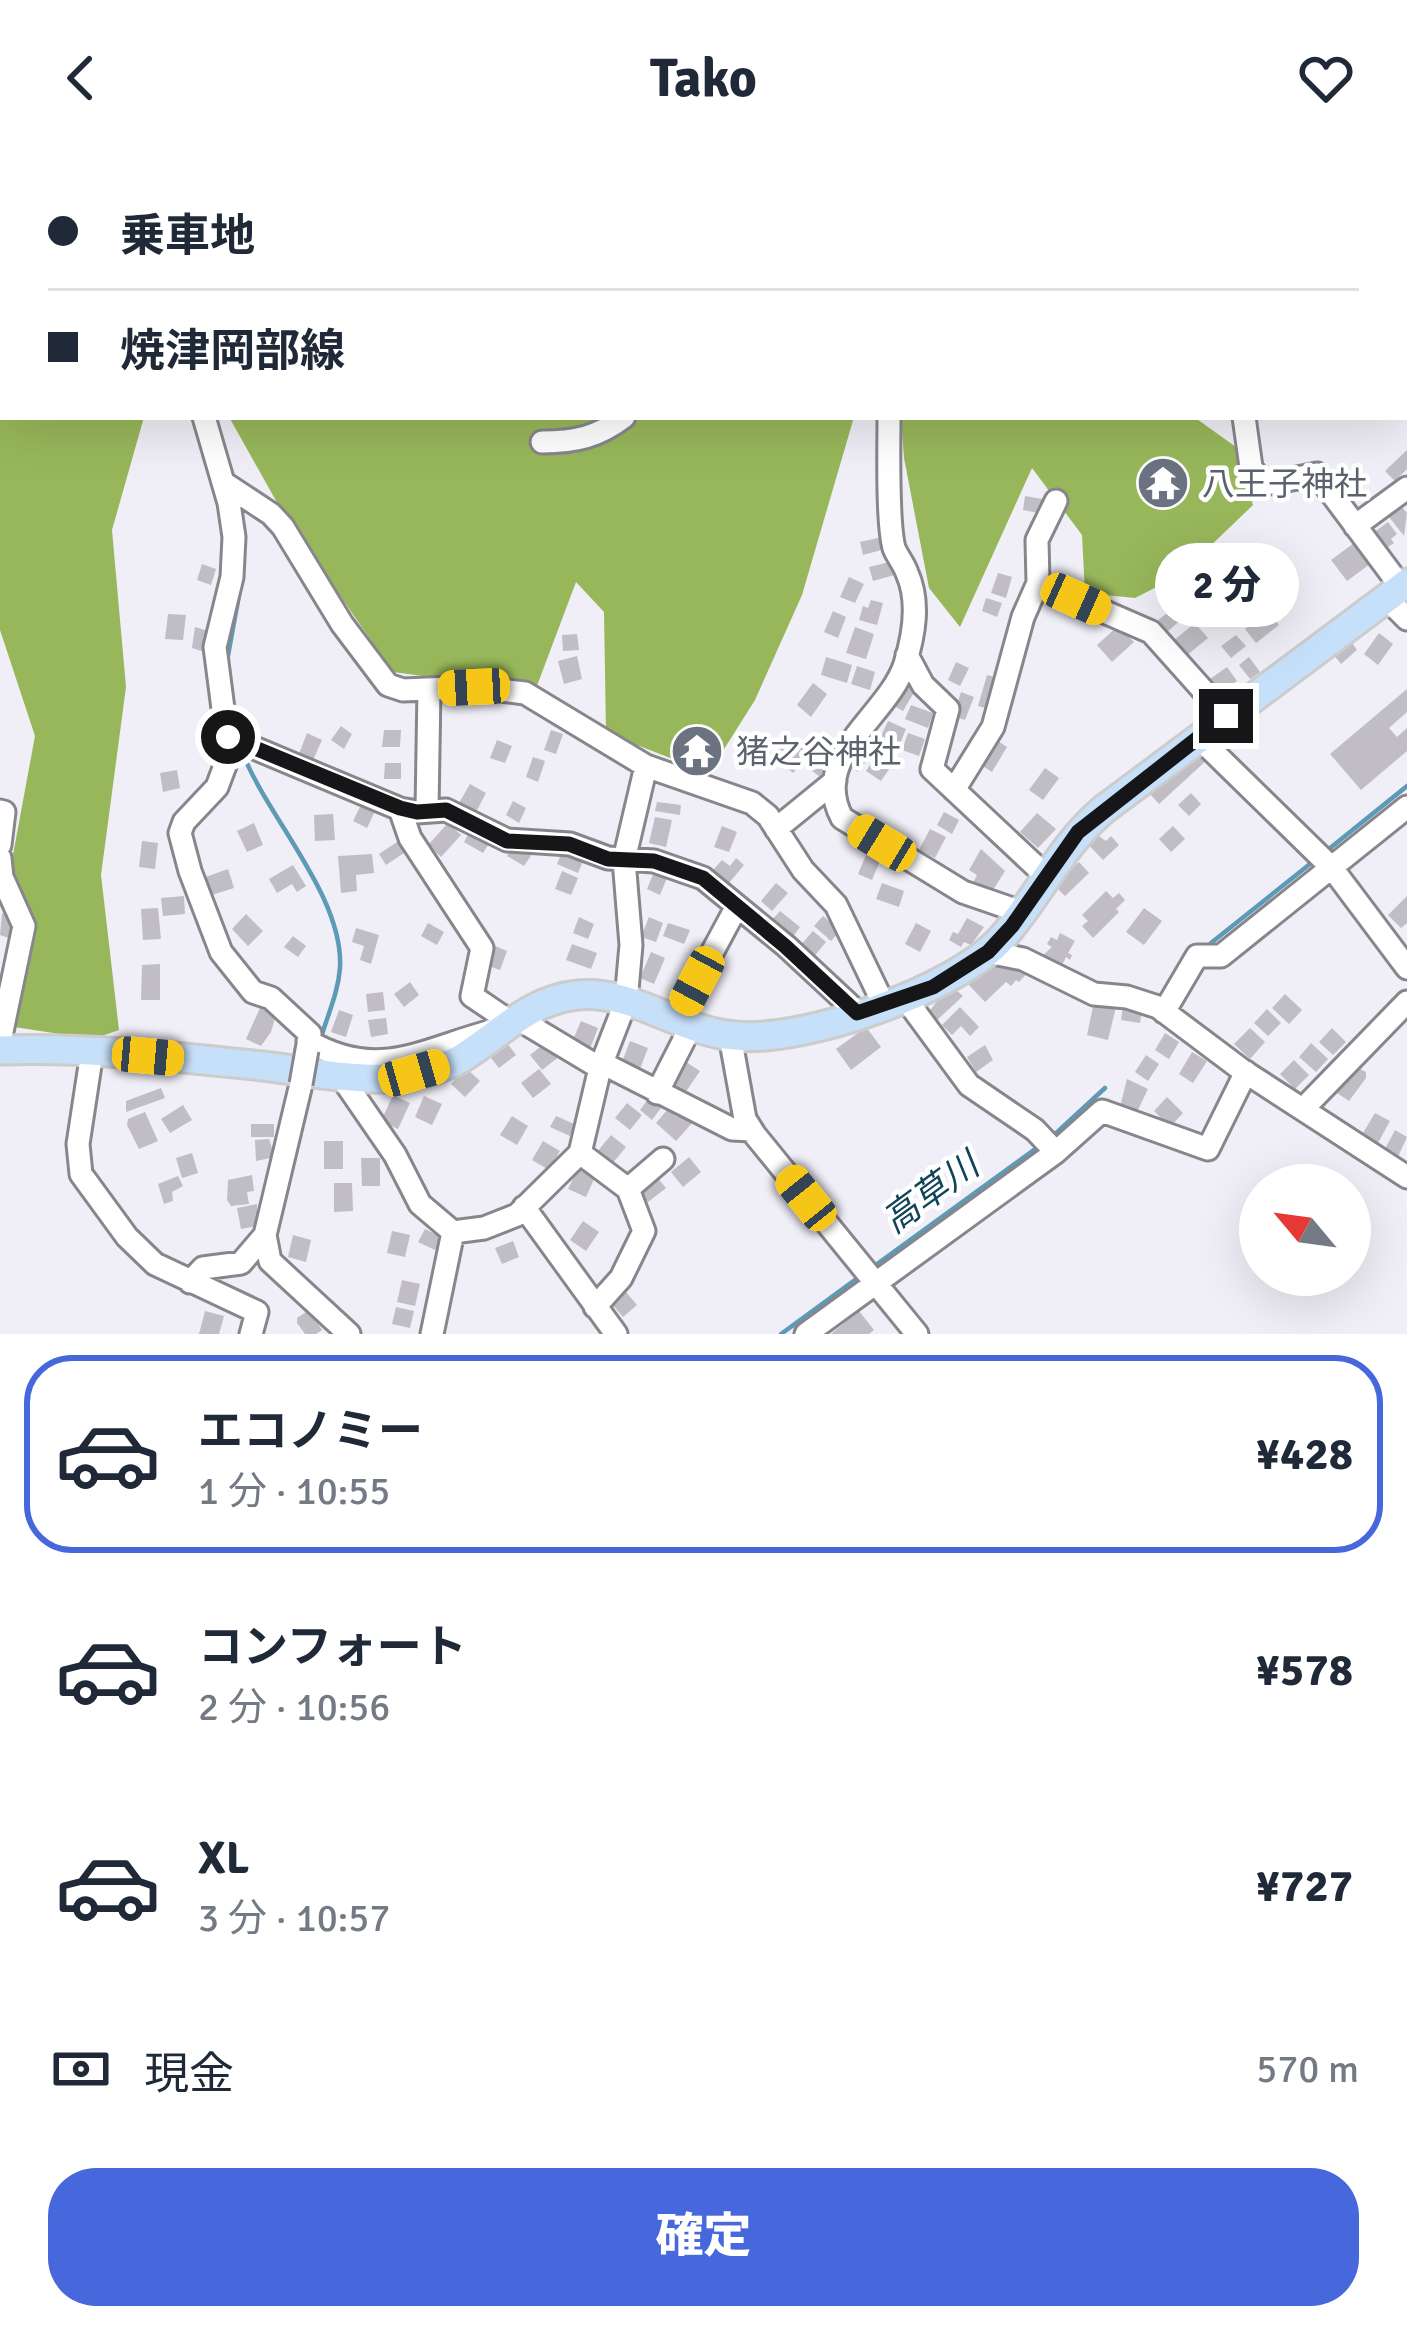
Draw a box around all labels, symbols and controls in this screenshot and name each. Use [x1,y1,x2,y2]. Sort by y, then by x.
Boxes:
icon: back [48,45,114,111]
text: Tako [650,45,757,112]
icon: heart [1293,45,1359,111]
text: 乗車地 [120,209,255,264]
text: 焼津岡部線 [120,324,345,379]
temple icon: 八王子神社 [1135,455,1191,511]
place label: 八王子神社 [1202,464,1367,505]
callout: 2 分 [1154,542,1298,626]
text: 2 分 [1193,561,1261,609]
car [1036,568,1116,630]
car [437,667,511,707]
route end [1199,689,1253,743]
route start [201,710,255,764]
temple icon: 猪之谷神社 [669,723,725,779]
place label: 猪之谷神社 [736,732,901,773]
car [842,809,922,877]
car [664,941,730,1021]
car [111,1035,185,1077]
car [374,1046,454,1100]
water label: 高草川 [874,1141,991,1243]
car [769,1159,843,1237]
north arrow [1239,1164,1371,1296]
map controls [1239,1164,1371,1296]
icon: car [54,1400,162,1508]
text: エコノミー [198,1404,423,1459]
text: ¥428 [1256,1427,1353,1482]
text: 1 分 · 10:55 [198,1467,390,1515]
icon: car [54,1616,162,1724]
text: コンフォート [198,1620,467,1675]
text: ¥578 [1256,1643,1353,1698]
text: 2 分 · 10:56 [198,1683,390,1731]
text: XL [198,1831,249,1886]
icon: car [54,1832,162,1940]
text: ¥727 [1256,1859,1353,1914]
text: 3 分 · 10:57 [198,1894,390,1942]
icon: cash [48,2036,114,2102]
text: 570 m [1256,2045,1359,2093]
text: 現金 [144,2047,234,2102]
button: 確定 [48,2168,1359,2306]

